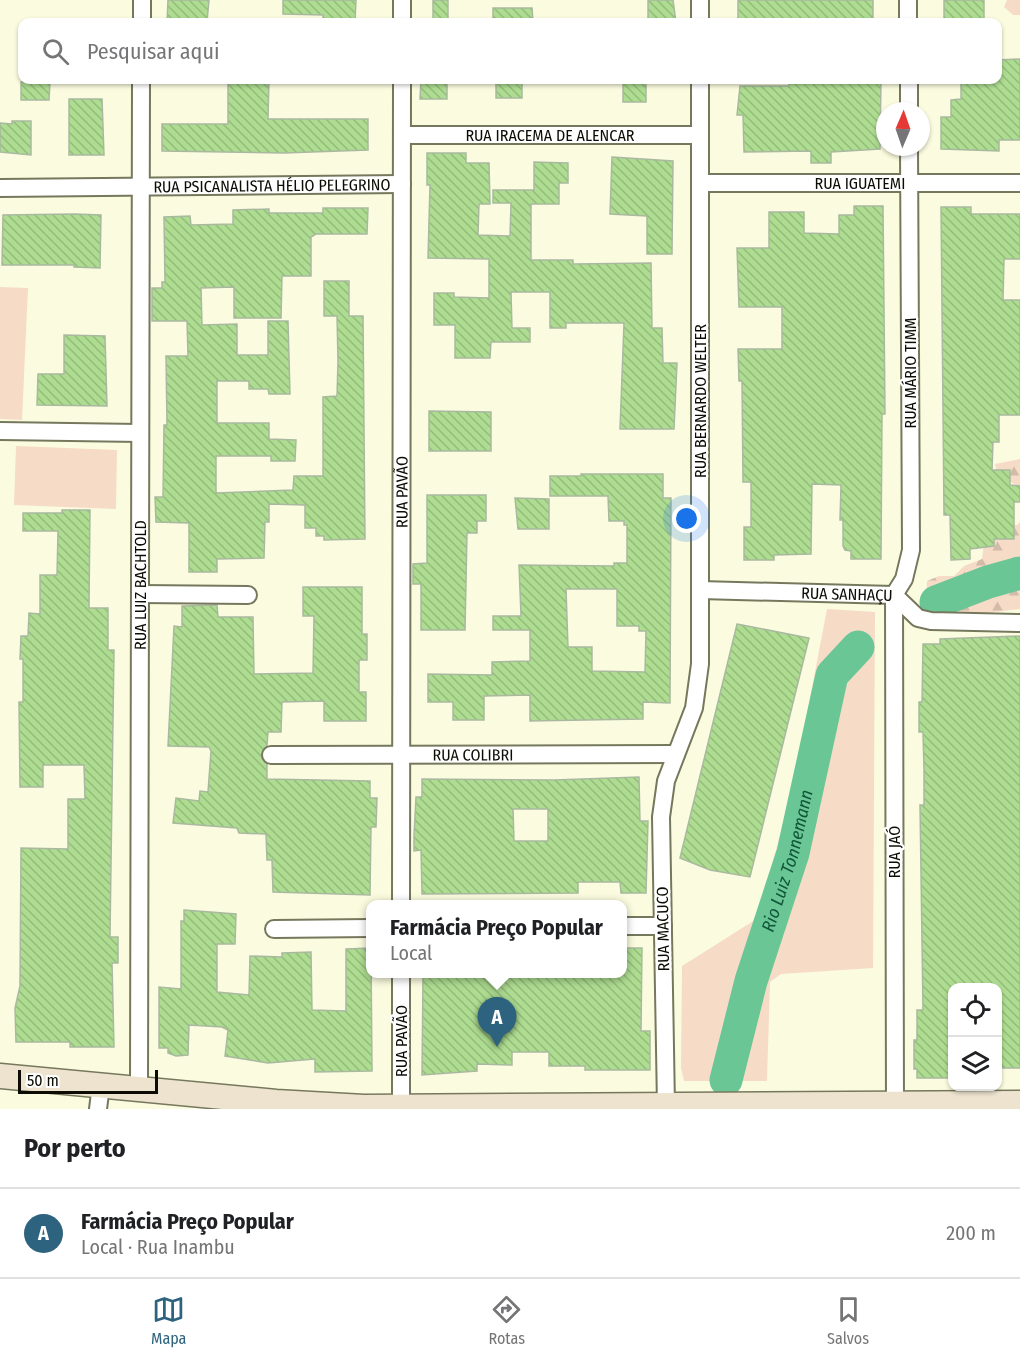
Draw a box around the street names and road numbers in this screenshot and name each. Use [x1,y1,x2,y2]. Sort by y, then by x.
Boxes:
street label: RUA IRACEMA DE ALENCAR [465,126,635,145]
street label: RUA IGUATEMI [815,174,905,193]
street label: RUA PSICANALISTA HÉLIO PELEGRINO [153,175,391,196]
street label: RUA MÁRIO TIMM [901,318,920,428]
street label: RUA BERNARDO WELTER [691,324,710,478]
street label: RUA PAVÃO [392,456,411,528]
street label: RUA LUIZ BACHTOLD [130,520,150,650]
street label: RUA SANHAÇU [801,583,893,605]
street label: RUA COLIBRI [433,745,513,764]
street label: RUA JAÓ [885,826,904,878]
street label: RUA MACUCO [653,886,673,972]
street label: RUA PAVÃO [392,1005,411,1077]

